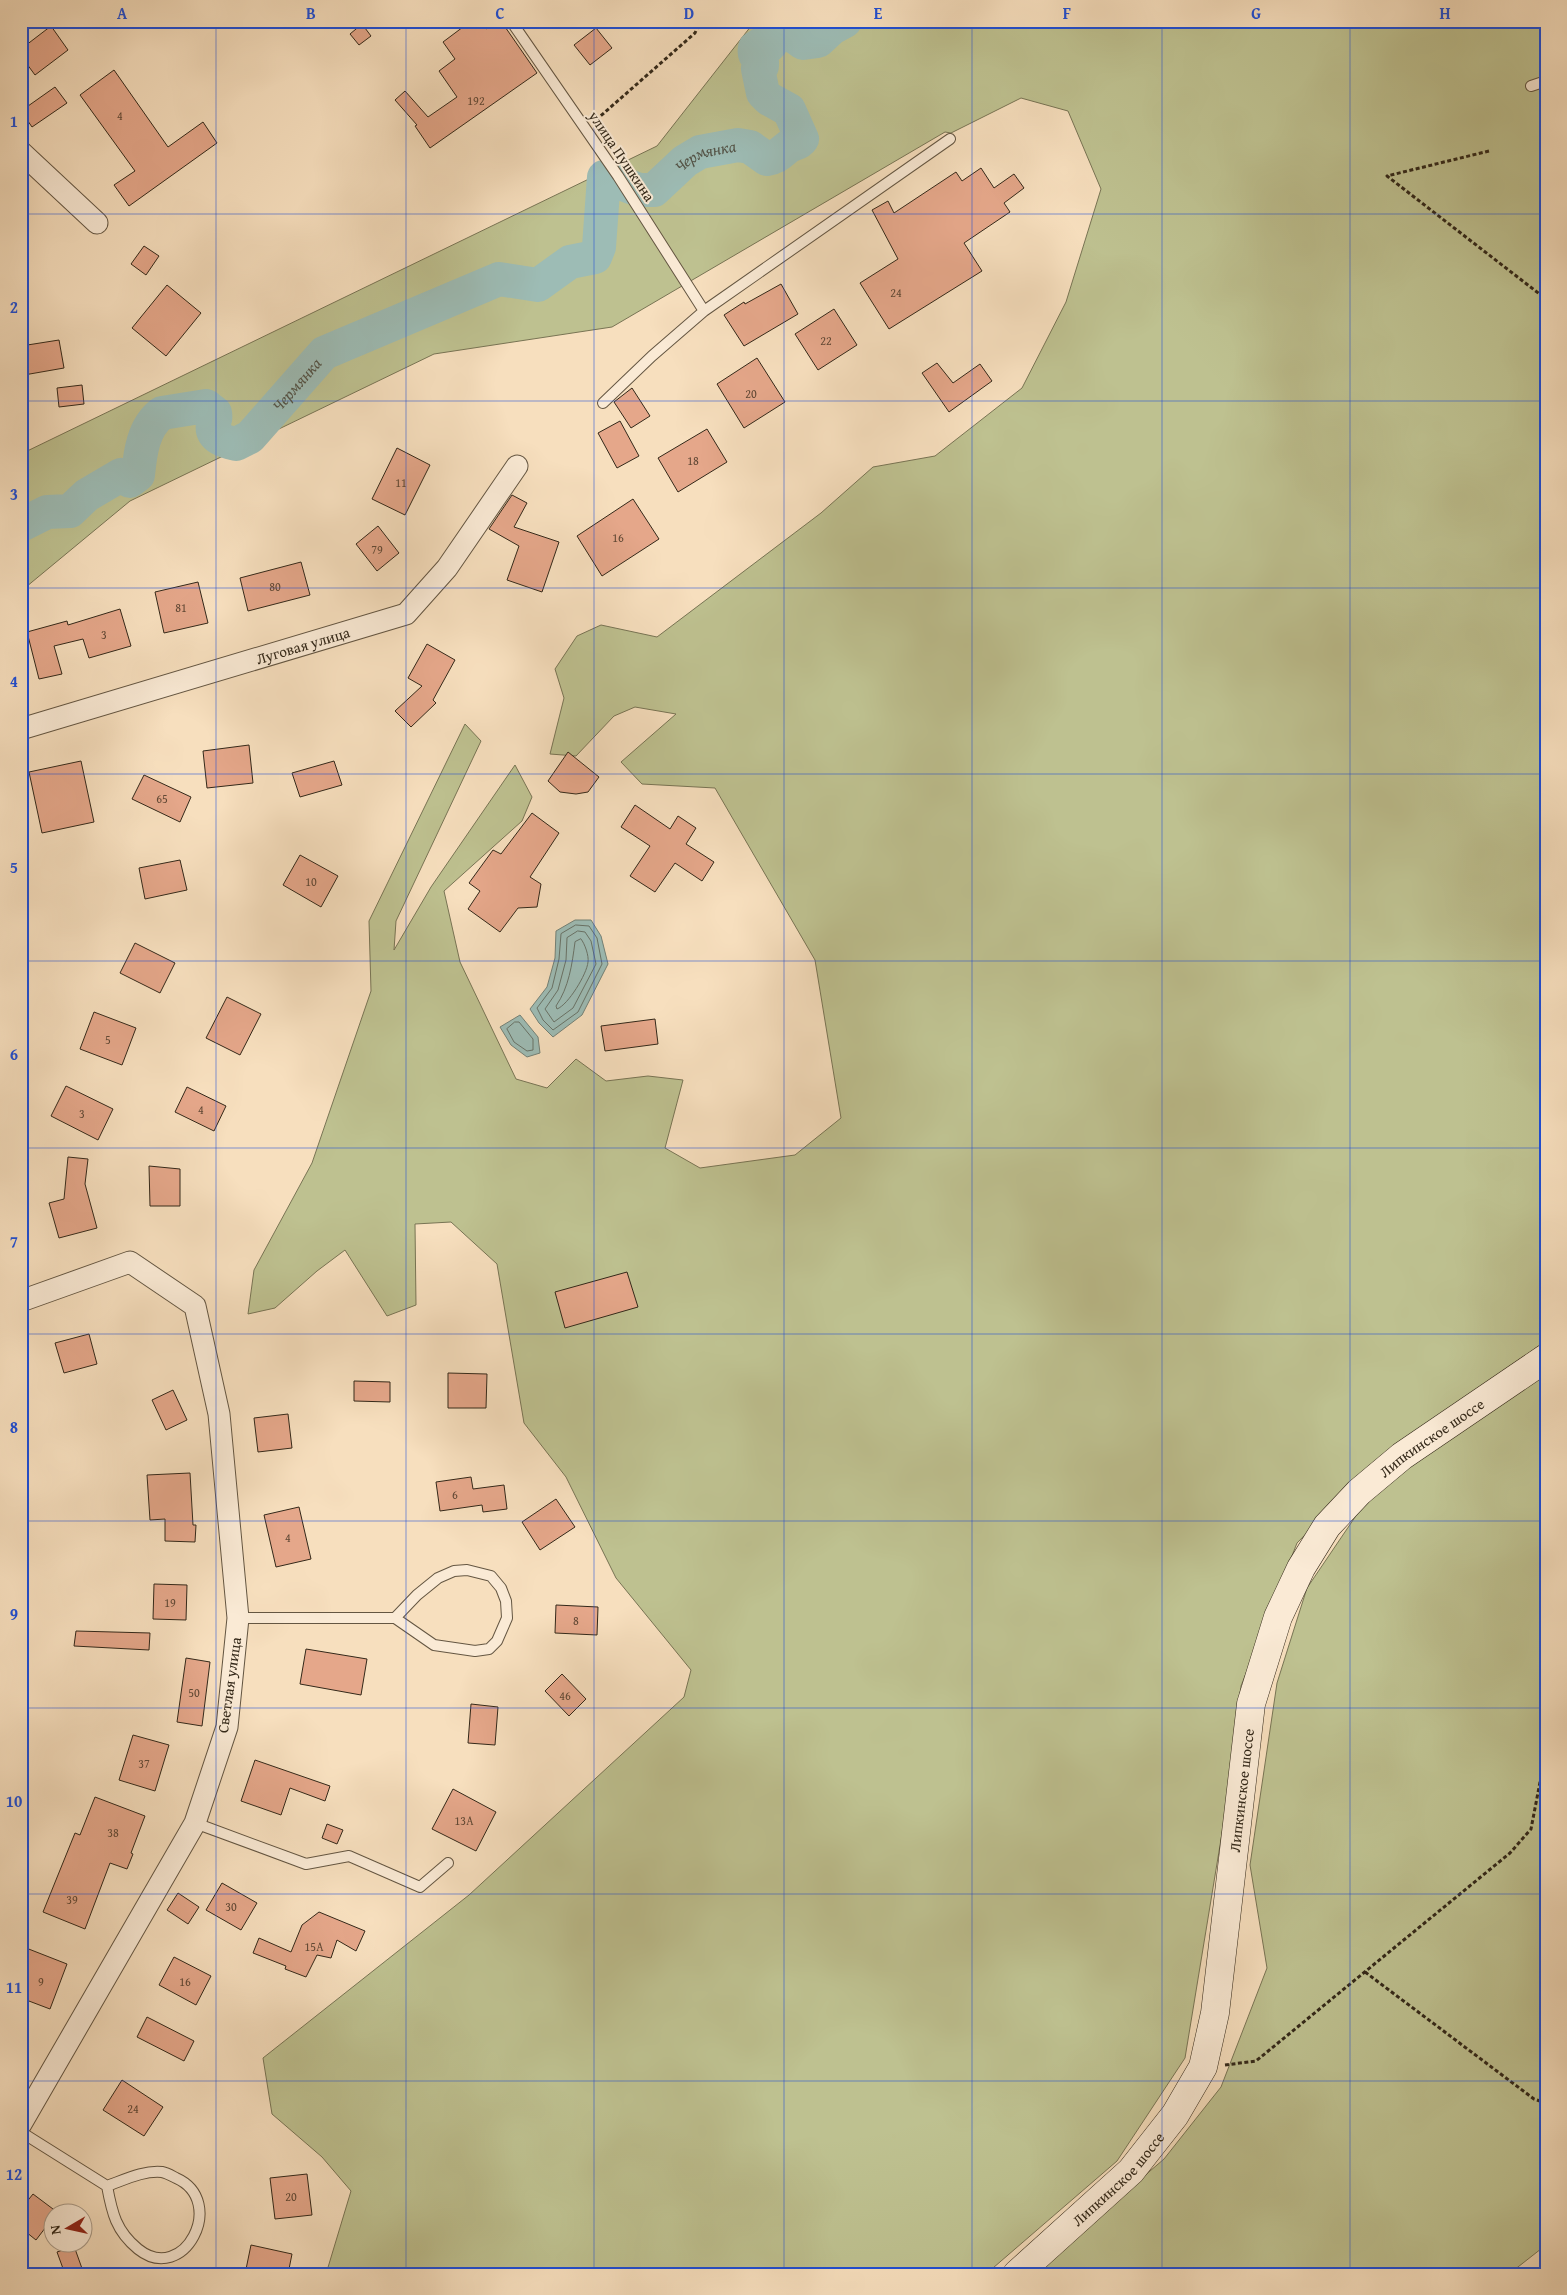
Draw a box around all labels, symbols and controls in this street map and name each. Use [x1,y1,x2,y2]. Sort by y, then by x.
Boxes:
text: A [117,1,128,25]
text: B [306,1,316,25]
text: C [495,1,505,25]
text: D [684,1,694,25]
text: E [874,1,883,25]
text: F [1063,1,1071,25]
text: G [1251,1,1261,25]
text: H [1439,1,1451,25]
house number: 192 [467,92,485,109]
street label: улица Пушкина [583,106,661,206]
house number: 4 [117,107,123,124]
text: 1 [10,109,18,133]
water label: Чермянка [669,134,738,177]
house number: 24 [890,284,902,301]
text: 2 [10,295,18,319]
house number: 22 [820,332,832,349]
water label: Чермянка [266,351,327,416]
house number: 20 [745,385,757,402]
house number: 18 [687,452,699,469]
house number: 11 [395,474,407,491]
text: 3 [10,482,18,506]
house number: 16 [612,529,624,546]
house number: 79 [371,541,383,558]
house number: 80 [269,578,281,595]
house number: 81 [175,599,187,616]
street label: Луговая улица [253,621,353,669]
house number: 3 [101,626,107,643]
text: 4 [10,669,18,693]
house number: 65 [156,790,168,807]
text: 5 [10,855,18,879]
house number: 10 [305,873,317,890]
house number: 5 [105,1031,111,1048]
text: 6 [10,1042,18,1066]
house number: 4 [198,1101,204,1118]
house number: 3 [79,1105,85,1122]
text: 7 [10,1229,18,1253]
street label: Липкинское шоссе [1374,1393,1488,1482]
text: 8 [10,1415,18,1439]
house number: 6 [452,1486,458,1503]
house number: 4 [285,1529,291,1546]
house number: 19 [164,1594,176,1611]
text: 9 [10,1602,18,1626]
house number: 8 [573,1612,579,1629]
street label: Светлая улица [212,1635,246,1734]
house number: 50 [188,1684,200,1701]
house number: 46 [559,1687,571,1704]
street label: Липкинское шоссе [1223,1727,1259,1853]
house number: 37 [138,1755,150,1772]
text: 10 [6,1789,22,1813]
house number: 13А [455,1812,474,1829]
house number: 38 [107,1824,119,1841]
house number: 39 [66,1891,78,1908]
house number: 30 [225,1898,237,1915]
house number: 15А [305,1938,324,1955]
house number: 9 [38,1973,44,1990]
house number: 16 [179,1973,191,1990]
text: 11 [6,1975,22,1999]
house number: 24 [127,2100,139,2117]
street label: Липкинское шоссе [1067,2127,1169,2230]
text: 12 [6,2162,22,2186]
house number: 20 [285,2188,297,2205]
north arrow [42,2202,92,2252]
text: N [44,2223,66,2236]

